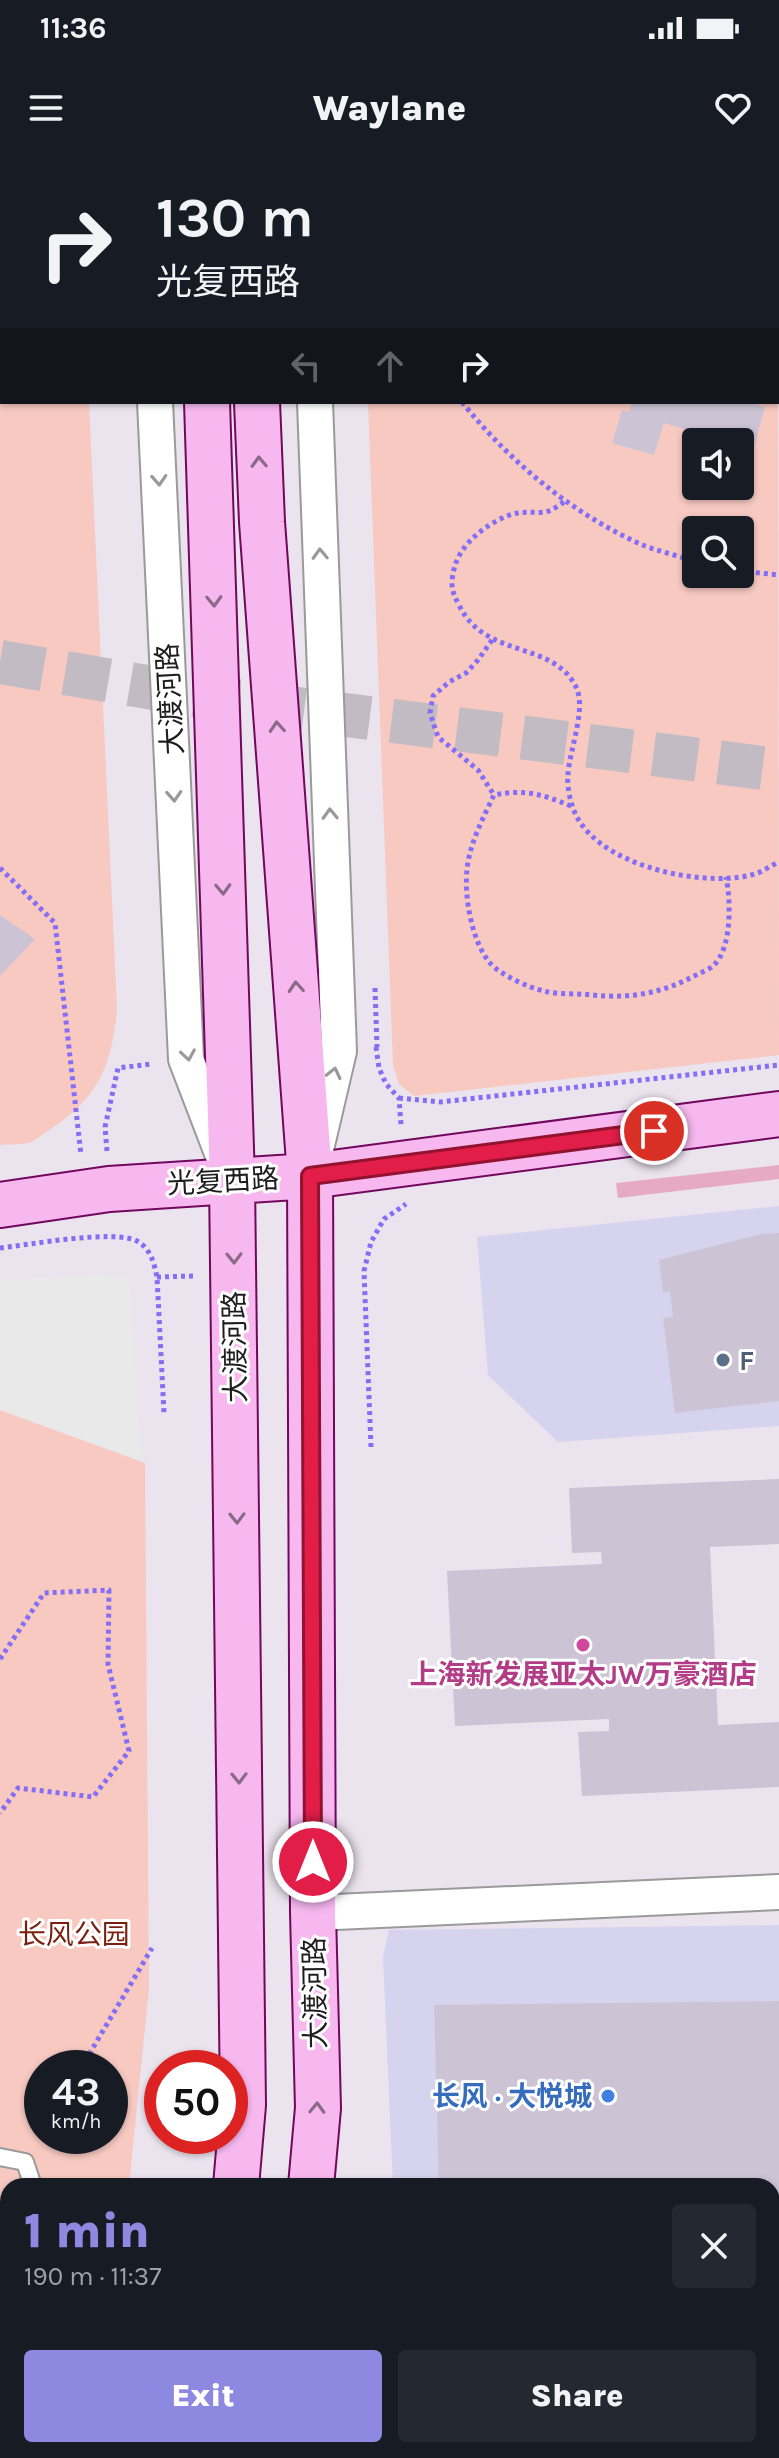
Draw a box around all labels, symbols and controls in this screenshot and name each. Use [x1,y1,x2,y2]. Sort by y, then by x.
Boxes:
text: 11:36 [40,10,106,46]
icon: menu [24,86,68,130]
icon: heart [711,86,755,130]
text: Waylane [313,87,466,129]
text: 130 m [156,185,314,250]
icon: right [24,192,128,296]
text: 光复西路 [156,261,300,303]
icon: left [284,344,328,388]
icon: ahead [368,344,412,388]
icon: right [452,344,496,388]
map controls [682,428,754,588]
button: sound [682,428,754,500]
one-way arrow [251,455,268,468]
one-way arrow [151,474,168,487]
button: search [682,516,754,588]
one-way arrow [312,547,329,560]
one-way arrow [206,595,223,608]
street label: 大渡河路 [151,642,189,756]
one-way arrow [269,721,286,734]
one-way arrow [165,790,182,803]
one-way arrow [322,807,339,820]
one-way arrow [215,883,232,896]
one-way arrow [288,980,305,993]
one-way arrow [179,1048,196,1062]
one-way arrow [325,1067,342,1080]
pin [620,1097,688,1165]
icon: arrive [632,1109,676,1153]
street label: 光复西路 [166,1162,280,1200]
one-way arrow [225,1252,242,1265]
street label: 大渡河路 [218,1291,252,1403]
place label: F [739,1344,754,1377]
marker: F [714,1351,732,1369]
one-way arrow [228,1512,245,1525]
marker: 上海新发展亚太JW万豪酒店 [574,1636,592,1654]
place label: 上海新发展亚太JW万豪酒店 [410,1658,756,1691]
one-way arrow [230,1772,248,1785]
position arrow [271,1820,355,1904]
park label: 长风公园 [18,1918,130,1951]
street label: 大渡河路 [298,1937,332,2049]
speed limit sign: 50 [144,2050,248,2154]
text: 43 [52,2068,100,2115]
place label: 长风 · 大悦城 [432,2080,592,2113]
marker: 长风 · 大悦城 [599,2087,617,2105]
one-way arrow [308,2101,325,2114]
text: km/h [51,2110,101,2133]
text: 1 min [24,2203,150,2259]
button: close [672,2204,756,2288]
text: 190 m · 11:37 [24,2261,161,2292]
button: Exit [24,2350,382,2442]
button: Share [398,2350,756,2442]

